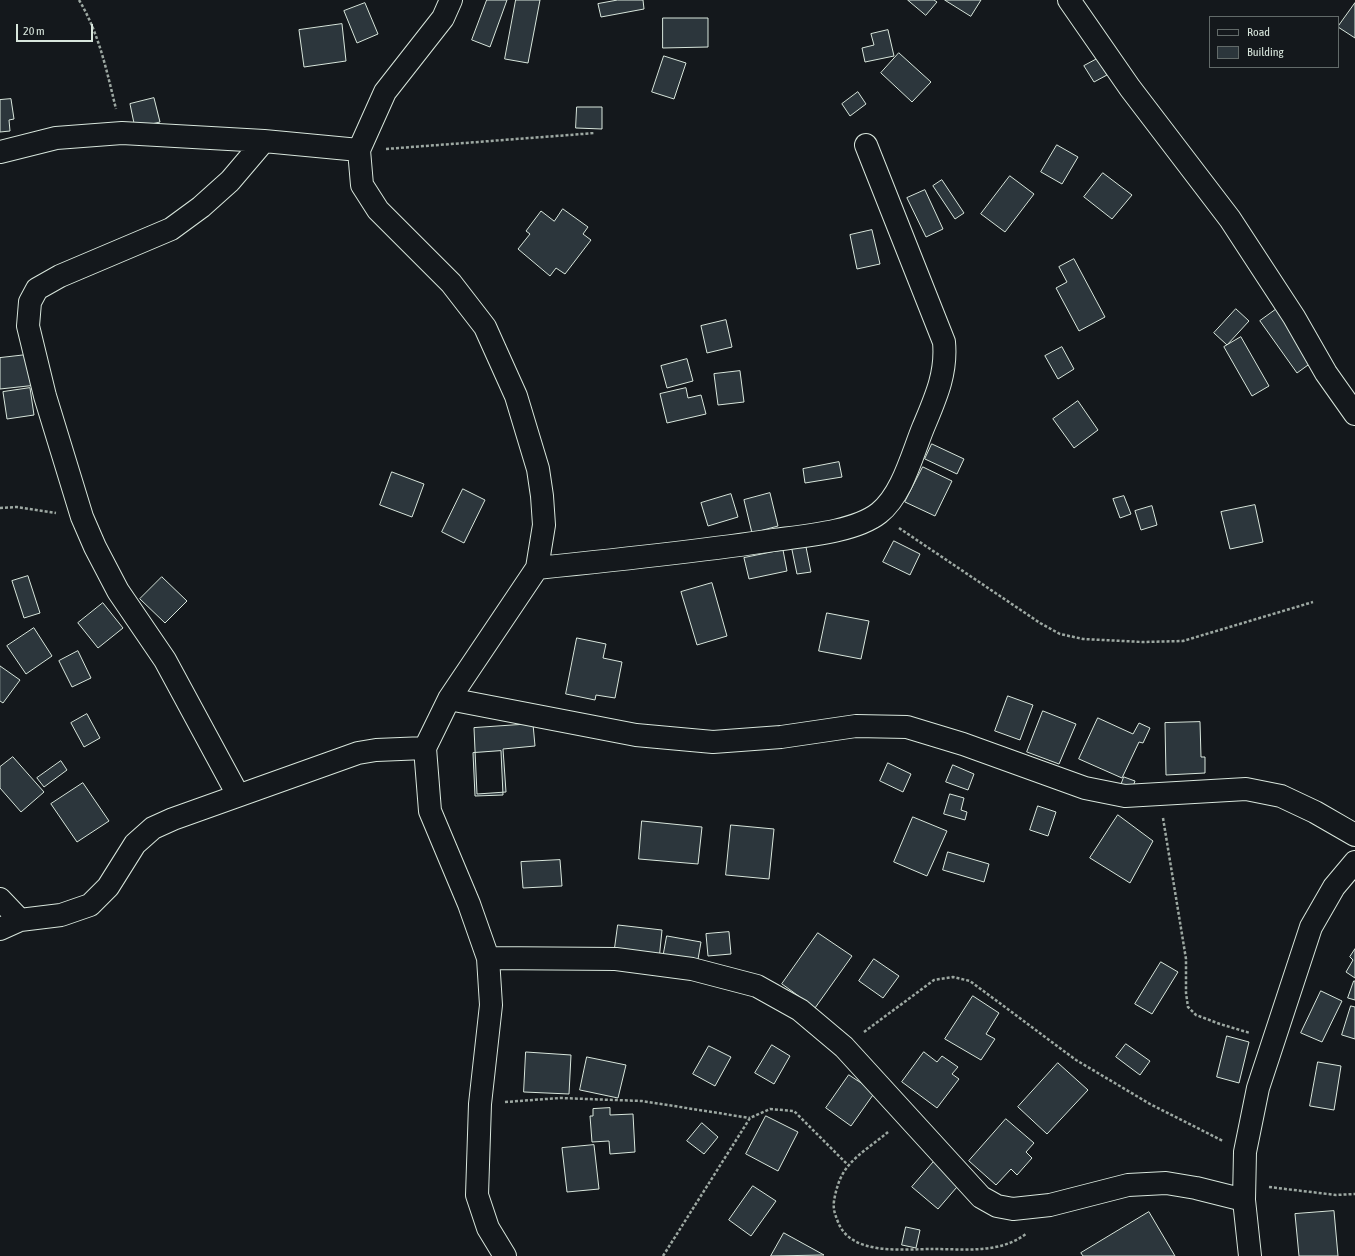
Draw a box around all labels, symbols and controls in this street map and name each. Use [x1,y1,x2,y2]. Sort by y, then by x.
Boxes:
scale bar [18,16,95,42]
legend [1209,16,1339,68]
text: 20 m [23,24,45,38]
text: Road [1247,25,1270,39]
text: Building [1247,45,1284,59]

